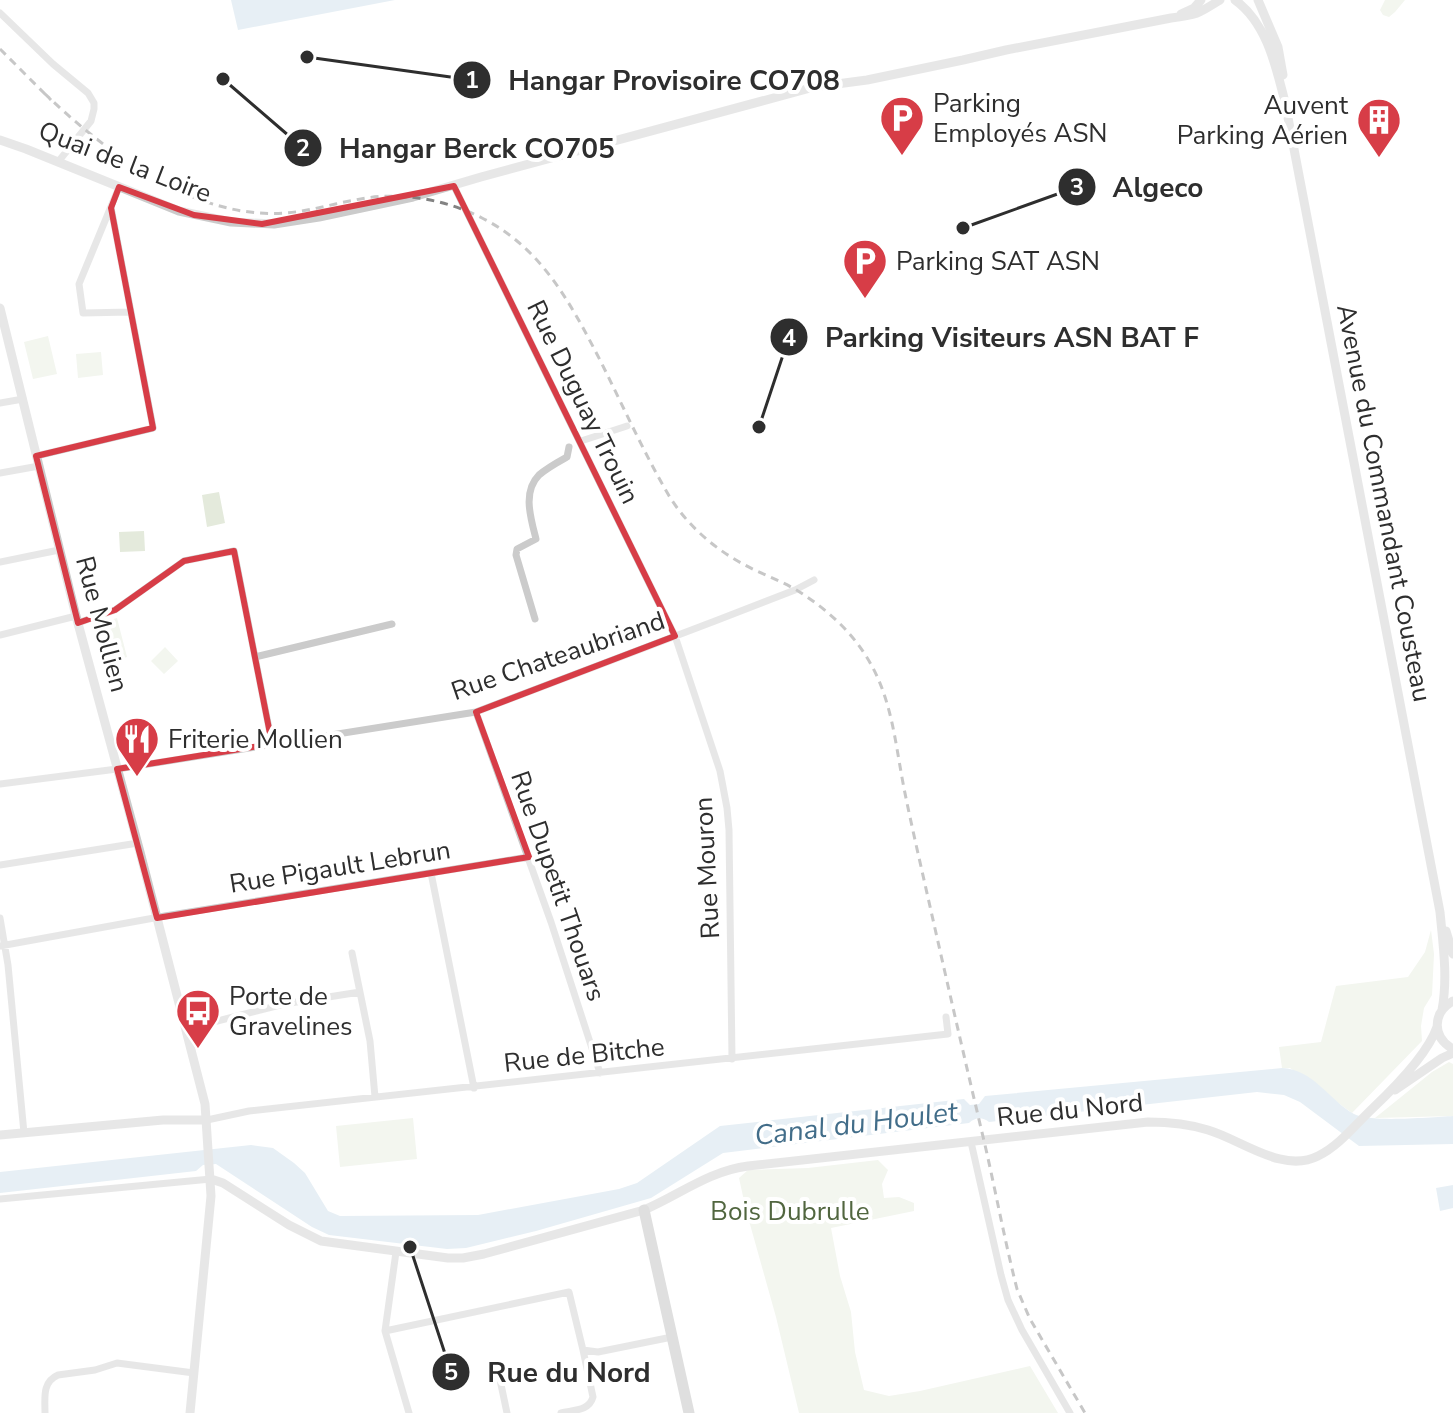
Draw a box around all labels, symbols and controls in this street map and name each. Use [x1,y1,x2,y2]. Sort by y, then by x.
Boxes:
callout: Hangar Provisoire CO708 [452,54,856,106]
text: Hangar Provisoire CO708 [508,62,840,100]
text: 1 [465,64,479,96]
place label: Parking Employés ASN [933,86,1108,151]
place label: Auvent Parking Aérien [1177,88,1349,153]
parking icon: Parking Employés ASN [878,94,926,157]
building icon: Auvent Parking Aérien [1355,96,1403,159]
street label: Quai de la Loire [34,113,216,211]
callout: Hangar Berck CO705 [283,122,631,174]
text: Hangar Berck CO705 [339,130,615,168]
text: 2 [296,132,310,164]
callout: Algeco [1057,161,1220,213]
text: Algeco [1113,169,1203,207]
text: 3 [1070,171,1084,203]
parking icon: Parking SAT ASN [841,237,889,300]
place label: Parking SAT ASN [896,244,1100,279]
street label: Rue Duguay Trouin [518,294,648,510]
street label: Avenue du Commandant Cousteau [1328,301,1440,705]
callout: Parking Visiteurs ASN BAT F [769,311,1216,363]
text: Parking Visiteurs ASN BAT F [825,319,1199,357]
text: 4 [782,322,796,354]
street label: Rue Mollien [67,552,137,696]
street label: Rue Chateaubriand [446,603,670,709]
restaurant icon: Friterie Mollien [113,715,161,778]
place label: Friterie Mollien [168,722,343,757]
street label: Rue Dupetit Thouars [502,766,614,1006]
street label: Rue Mouron [686,796,728,940]
street label: Rue Pigault Lebrun [227,832,453,902]
place label: Porte de Gravelines [229,979,353,1044]
bus stop icon: Porte de Gravelines [174,987,222,1050]
street label: Rue de Bitche [502,1029,666,1081]
street label: Rue du Nord [995,1085,1145,1135]
water label: Canal du Houlet [752,1093,961,1155]
park label: Bois Dubrulle [710,1194,870,1229]
callout: Rue du Nord [431,1346,667,1398]
text: Rue du Nord [487,1354,651,1392]
text: 5 [444,1356,458,1388]

